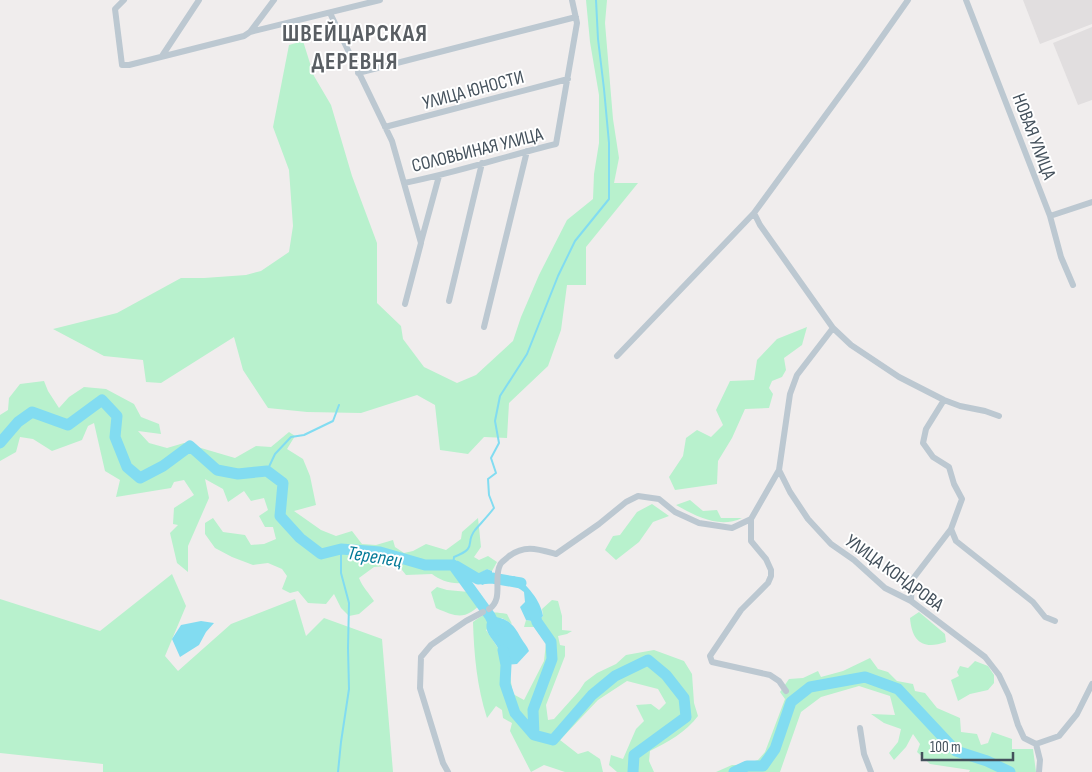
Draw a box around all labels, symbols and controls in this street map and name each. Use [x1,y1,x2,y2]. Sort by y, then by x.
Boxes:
district label: ШВЕЙЦАРСКАЯ ДЕРЕВНЯ [282,19,428,76]
street label: УЛИЦА ЮНОСТИ [420,66,527,115]
street label: НОВАЯ УЛИЦА [1007,90,1061,183]
street label: СОЛОВЬИНАЯ УЛИЦА [409,123,546,178]
street label: УЛИЦА КОНДРОВА [840,530,949,617]
water label: Терепец [346,541,404,573]
scale bar [922,730,1013,762]
text: 100 m [930,738,961,757]

